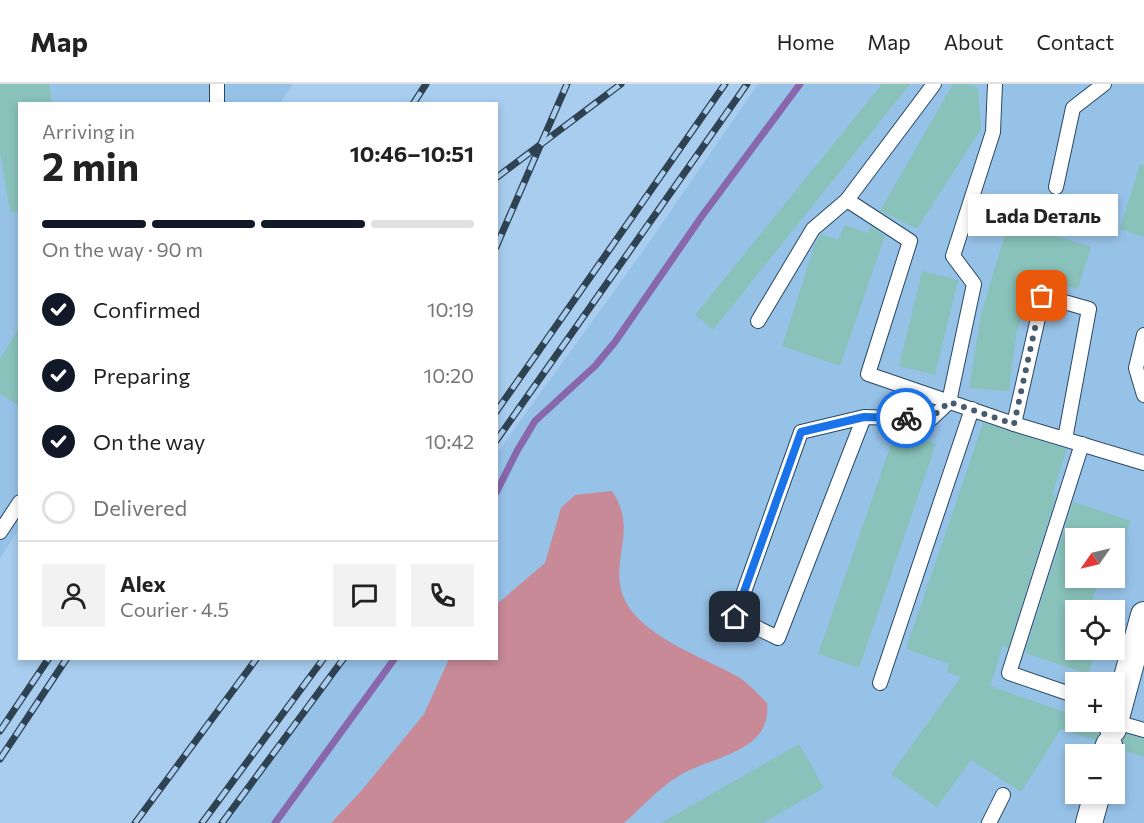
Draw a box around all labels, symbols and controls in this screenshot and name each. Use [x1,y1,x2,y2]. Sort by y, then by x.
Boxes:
text: Map [30,24,88,58]
text: Home [777,29,834,54]
text: Map [867,29,911,54]
text: About [944,29,1003,54]
text: Contact [1036,29,1114,54]
text: Arriving in [42,119,135,143]
text: 10:46–10:51 [350,140,474,167]
text: 2 min [42,141,139,189]
callout: Lada Dеталь [967,194,1117,236]
text: Lada Dеталь [985,203,1101,227]
text: On the way · 90 m [42,237,203,261]
pin [1016,270,1067,321]
icon: bag [1025,279,1058,312]
icon: check [42,293,75,326]
text: Confirmed [93,296,200,323]
text: 10:19 [427,297,474,321]
icon: check [42,359,75,392]
text: Preparing [93,362,190,389]
text: 10:20 [424,363,474,387]
courier [876,388,936,448]
icon: bike [890,402,923,435]
icon: check [42,425,75,458]
text: On the way [93,428,205,455]
text: 10:42 [425,429,474,453]
text: Delivered [93,494,187,521]
north arrow [1065,528,1125,588]
map controls [1065,528,1125,804]
button: person [42,564,105,627]
button: chat [333,564,396,627]
button: phone [411,564,474,627]
text: Alex [120,570,166,597]
pin [709,591,760,642]
text: Courier · 4.5 [120,597,229,621]
icon: home [718,600,751,633]
button: locate [1065,600,1125,660]
button: + [1065,672,1125,732]
button: − [1065,744,1125,804]

